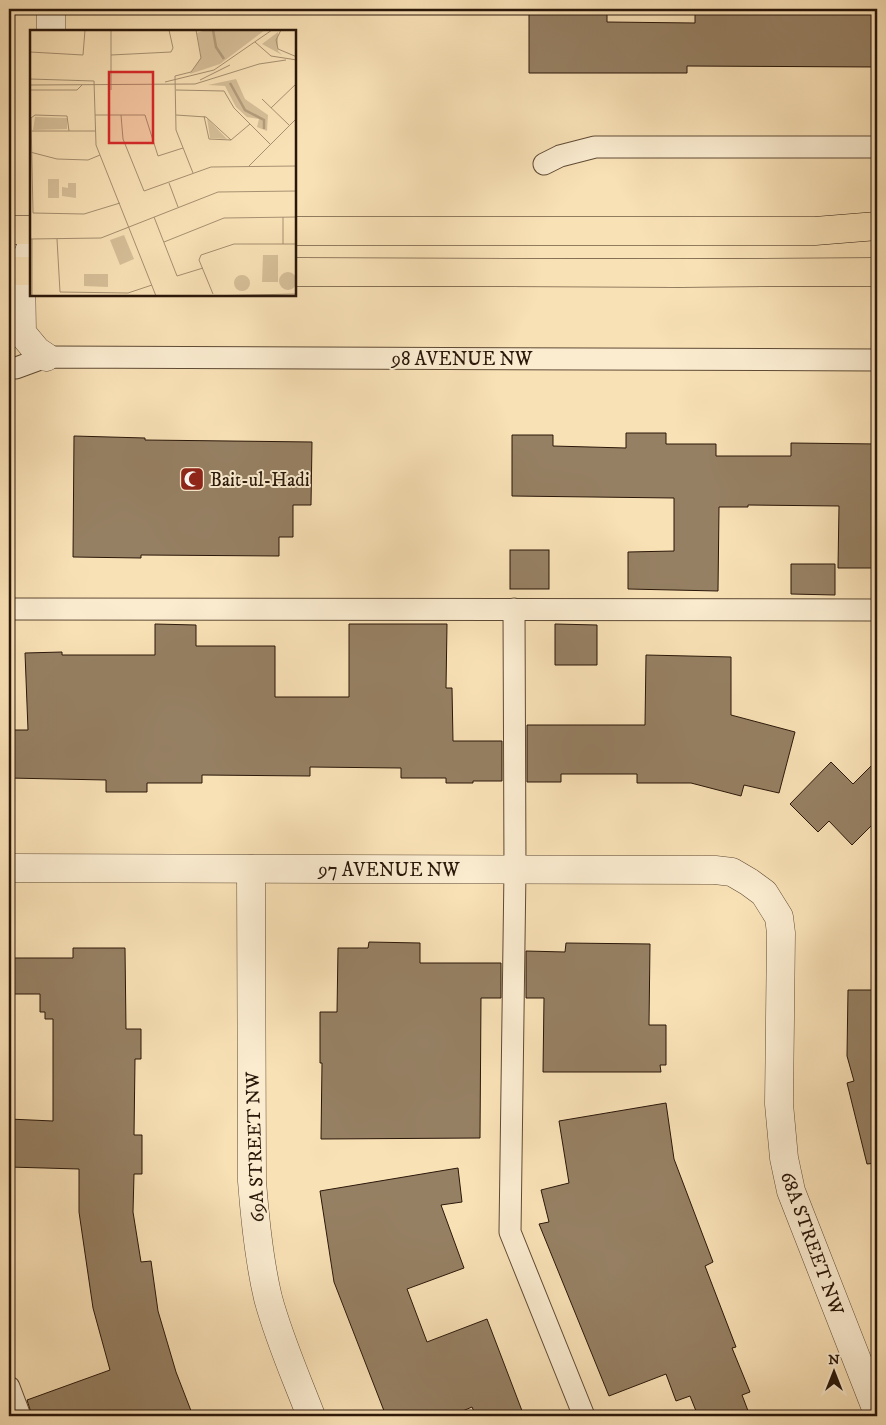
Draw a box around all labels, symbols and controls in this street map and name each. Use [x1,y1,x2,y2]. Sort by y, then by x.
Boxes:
inset map [30,30,296,296]
street label: 98 AVENUE NW [391,348,533,371]
mosque icon: Bait-ul-Hadi [179,466,205,492]
place label: Bait-ul-Hadi [210,469,310,492]
street label: 97 AVENUE NW [317,859,460,882]
street label: 69A STREET NW [241,1071,270,1223]
street label: 68A STREET NW [775,1169,848,1319]
north arrow [808,1348,858,1398]
text: N [828,1351,840,1369]

